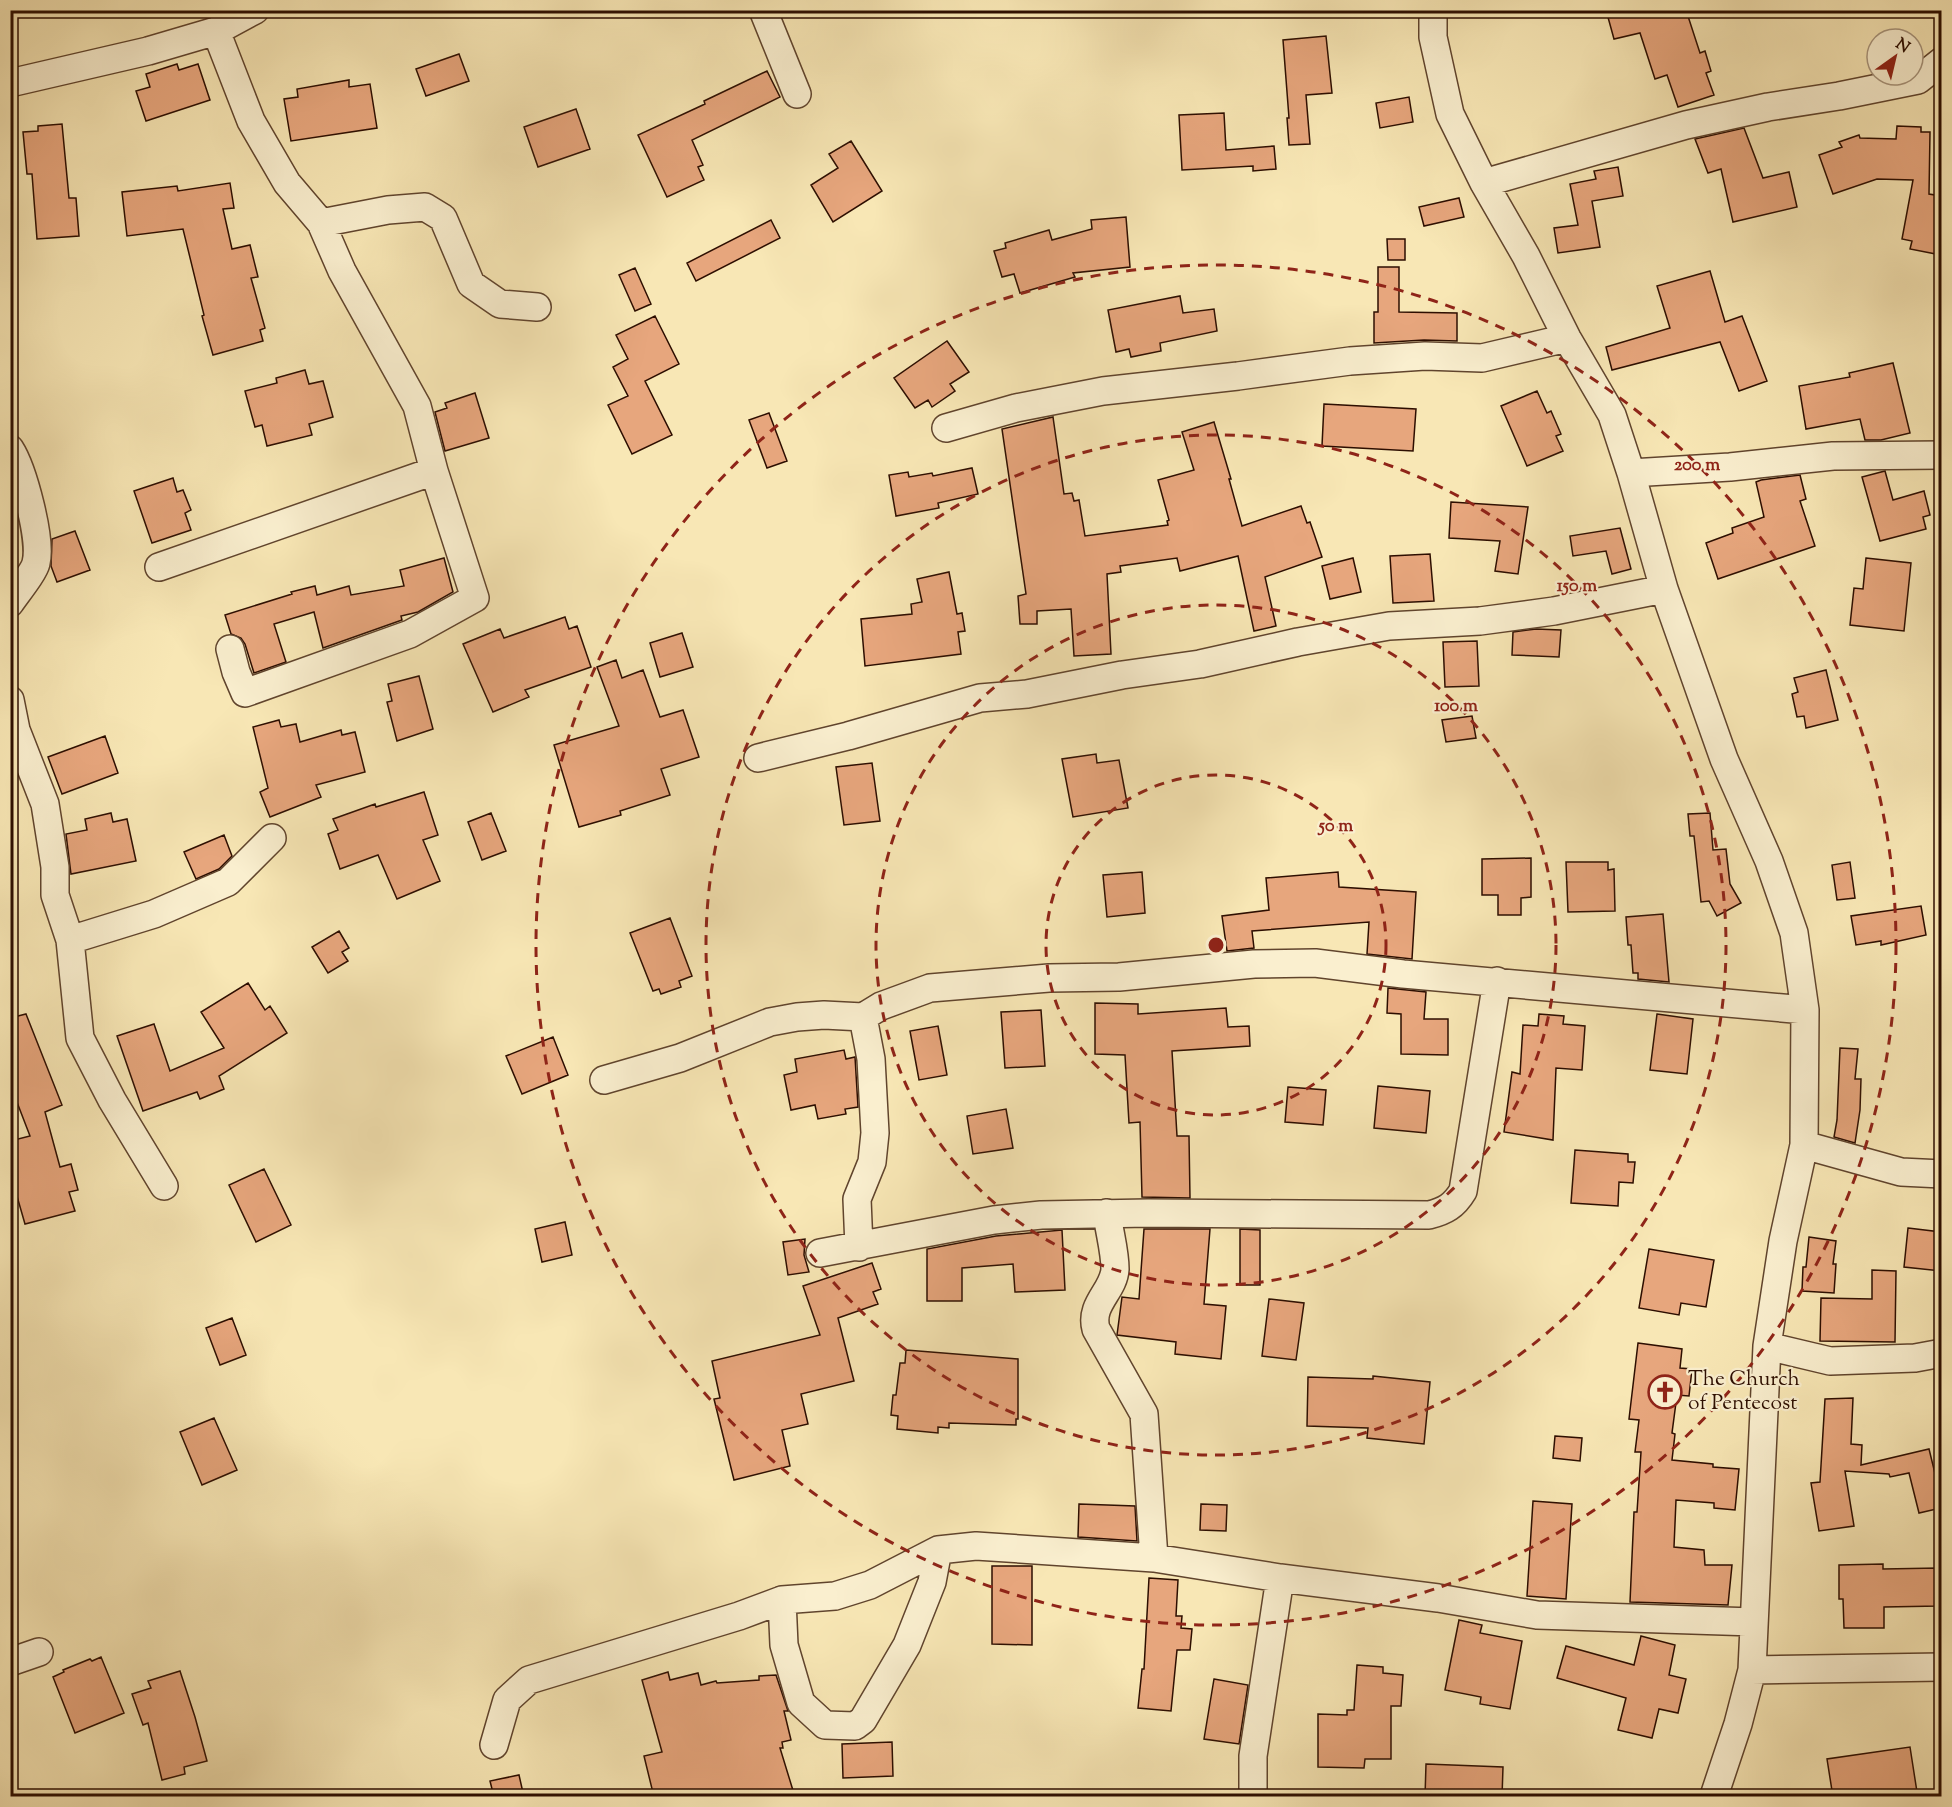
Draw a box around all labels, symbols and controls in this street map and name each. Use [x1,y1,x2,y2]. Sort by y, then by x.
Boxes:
north arrow [1865,27,1925,87]
text: N [1890,34,1914,60]
text: 200 m [1674,453,1720,479]
text: 150 m [1557,574,1597,600]
text: 100 m [1434,694,1478,720]
text: 50 m [1317,814,1353,840]
centre of rings [1206,935,1226,955]
place label: The Church of Pentecost [1688,1365,1800,1419]
church icon: The Church of Pentecost [1647,1374,1683,1410]

